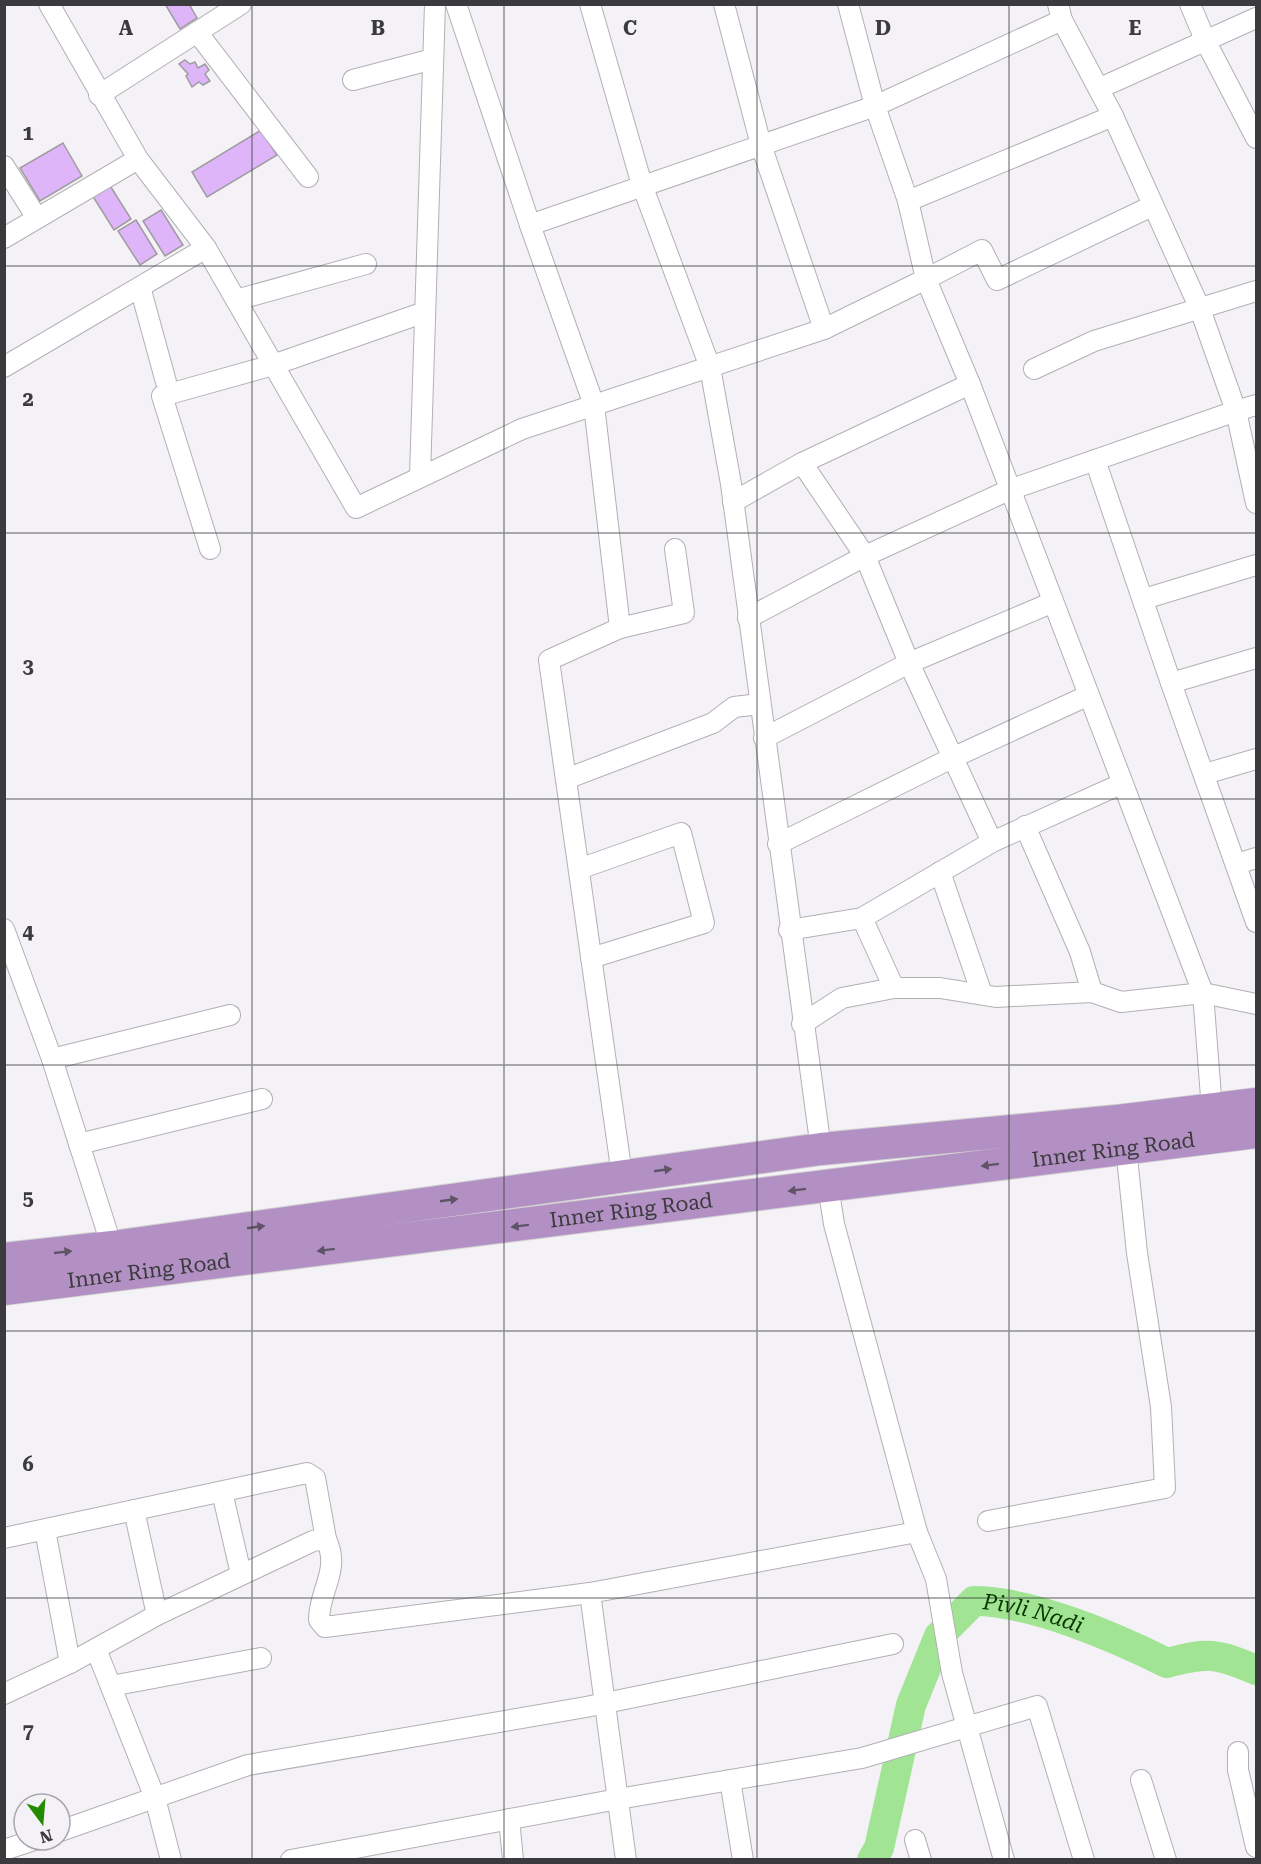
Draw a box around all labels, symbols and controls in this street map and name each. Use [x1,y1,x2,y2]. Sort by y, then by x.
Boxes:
text: A [119,16,134,40]
text: B [371,16,385,40]
text: C [623,16,637,40]
text: D [875,16,891,40]
text: E [1129,16,1142,40]
text: 1 [22,121,34,145]
text: 2 [22,387,34,411]
text: 3 [22,654,34,678]
text: 4 [22,920,34,944]
street label: Inner Ring Road [1030,1128,1197,1172]
one-way arrow [980,1161,999,1170]
one-way arrow [654,1165,673,1174]
text: 5 [22,1186,34,1210]
one-way arrow [787,1186,806,1195]
street label: Inner Ring Road [548,1188,715,1232]
one-way arrow [440,1195,459,1204]
one-way arrow [510,1221,529,1230]
one-way arrow [247,1222,266,1231]
one-way arrow [317,1245,336,1254]
one-way arrow [53,1248,72,1257]
street label: Inner Ring Road [66,1249,232,1293]
text: 6 [22,1452,34,1476]
water label: Pivli Nadi [981,1589,1087,1638]
text: 7 [22,1719,34,1743]
north arrow [12,1792,72,1852]
text: N [37,1825,55,1847]

